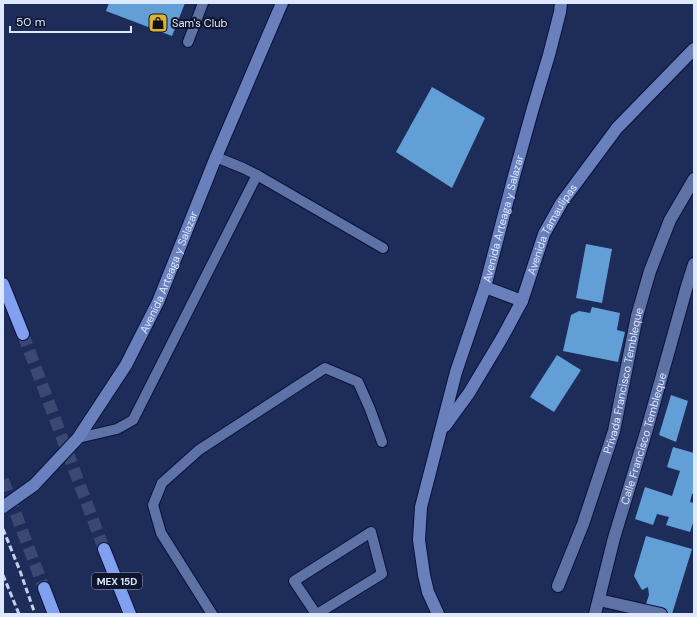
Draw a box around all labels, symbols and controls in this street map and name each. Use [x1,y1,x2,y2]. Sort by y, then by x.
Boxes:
scale bar [10,8,131,34]
shop icon: Sam's Club [147,12,169,34]
text: 50 m [16,14,45,30]
place label: Sam's Club [172,16,227,30]
street label: Avenida Arteaga y Salazar [480,153,527,284]
street label: Avenida Tamaulipas [524,181,580,277]
street label: Avenida Arteaga y Salazar [136,209,201,335]
street label: Privada Francisco Tembleque [600,306,646,456]
street label: Calle Francisco Tembleque [618,371,669,506]
road number: MEX 15D [92,573,142,589]

